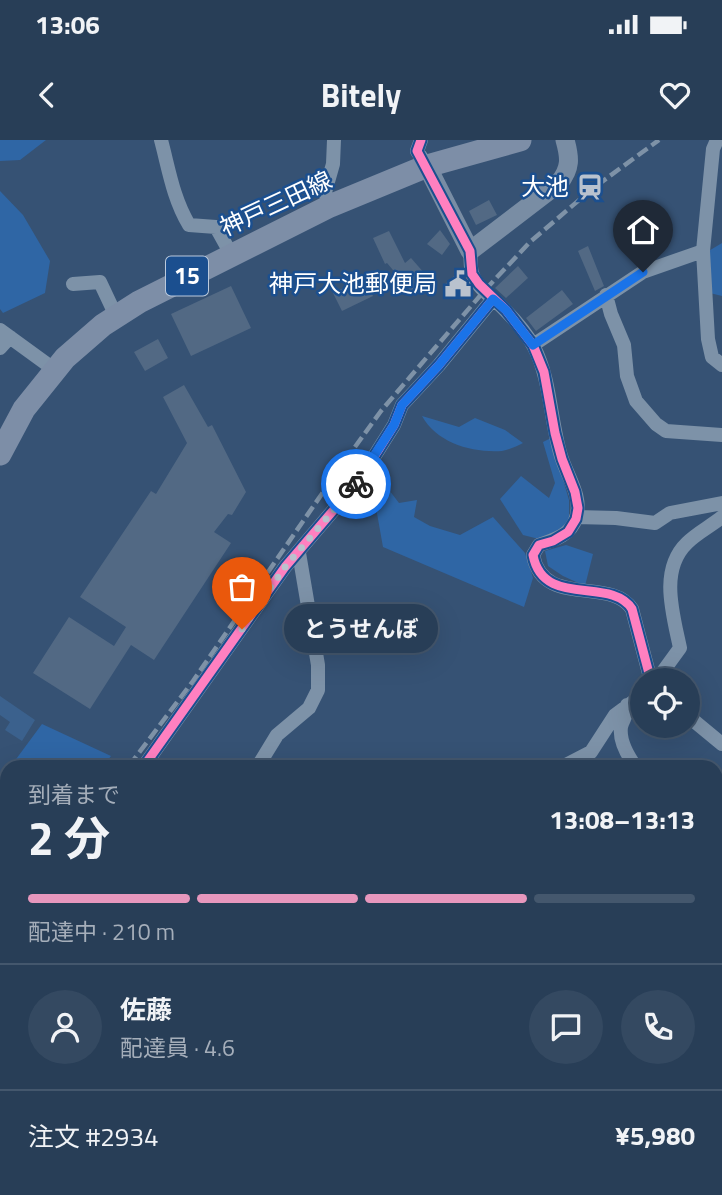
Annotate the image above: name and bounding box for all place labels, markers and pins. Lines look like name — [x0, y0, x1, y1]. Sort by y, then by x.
place label: 大池 — [521, 168, 569, 204]
station icon: 大池 — [575, 172, 605, 202]
pin — [613, 200, 673, 272]
place label: 神戸大池郵便局 — [269, 265, 437, 301]
public building icon: 神戸大池郵便局 — [443, 269, 473, 299]
pin — [212, 557, 272, 629]
callout: とうせんぼ — [284, 604, 438, 654]

